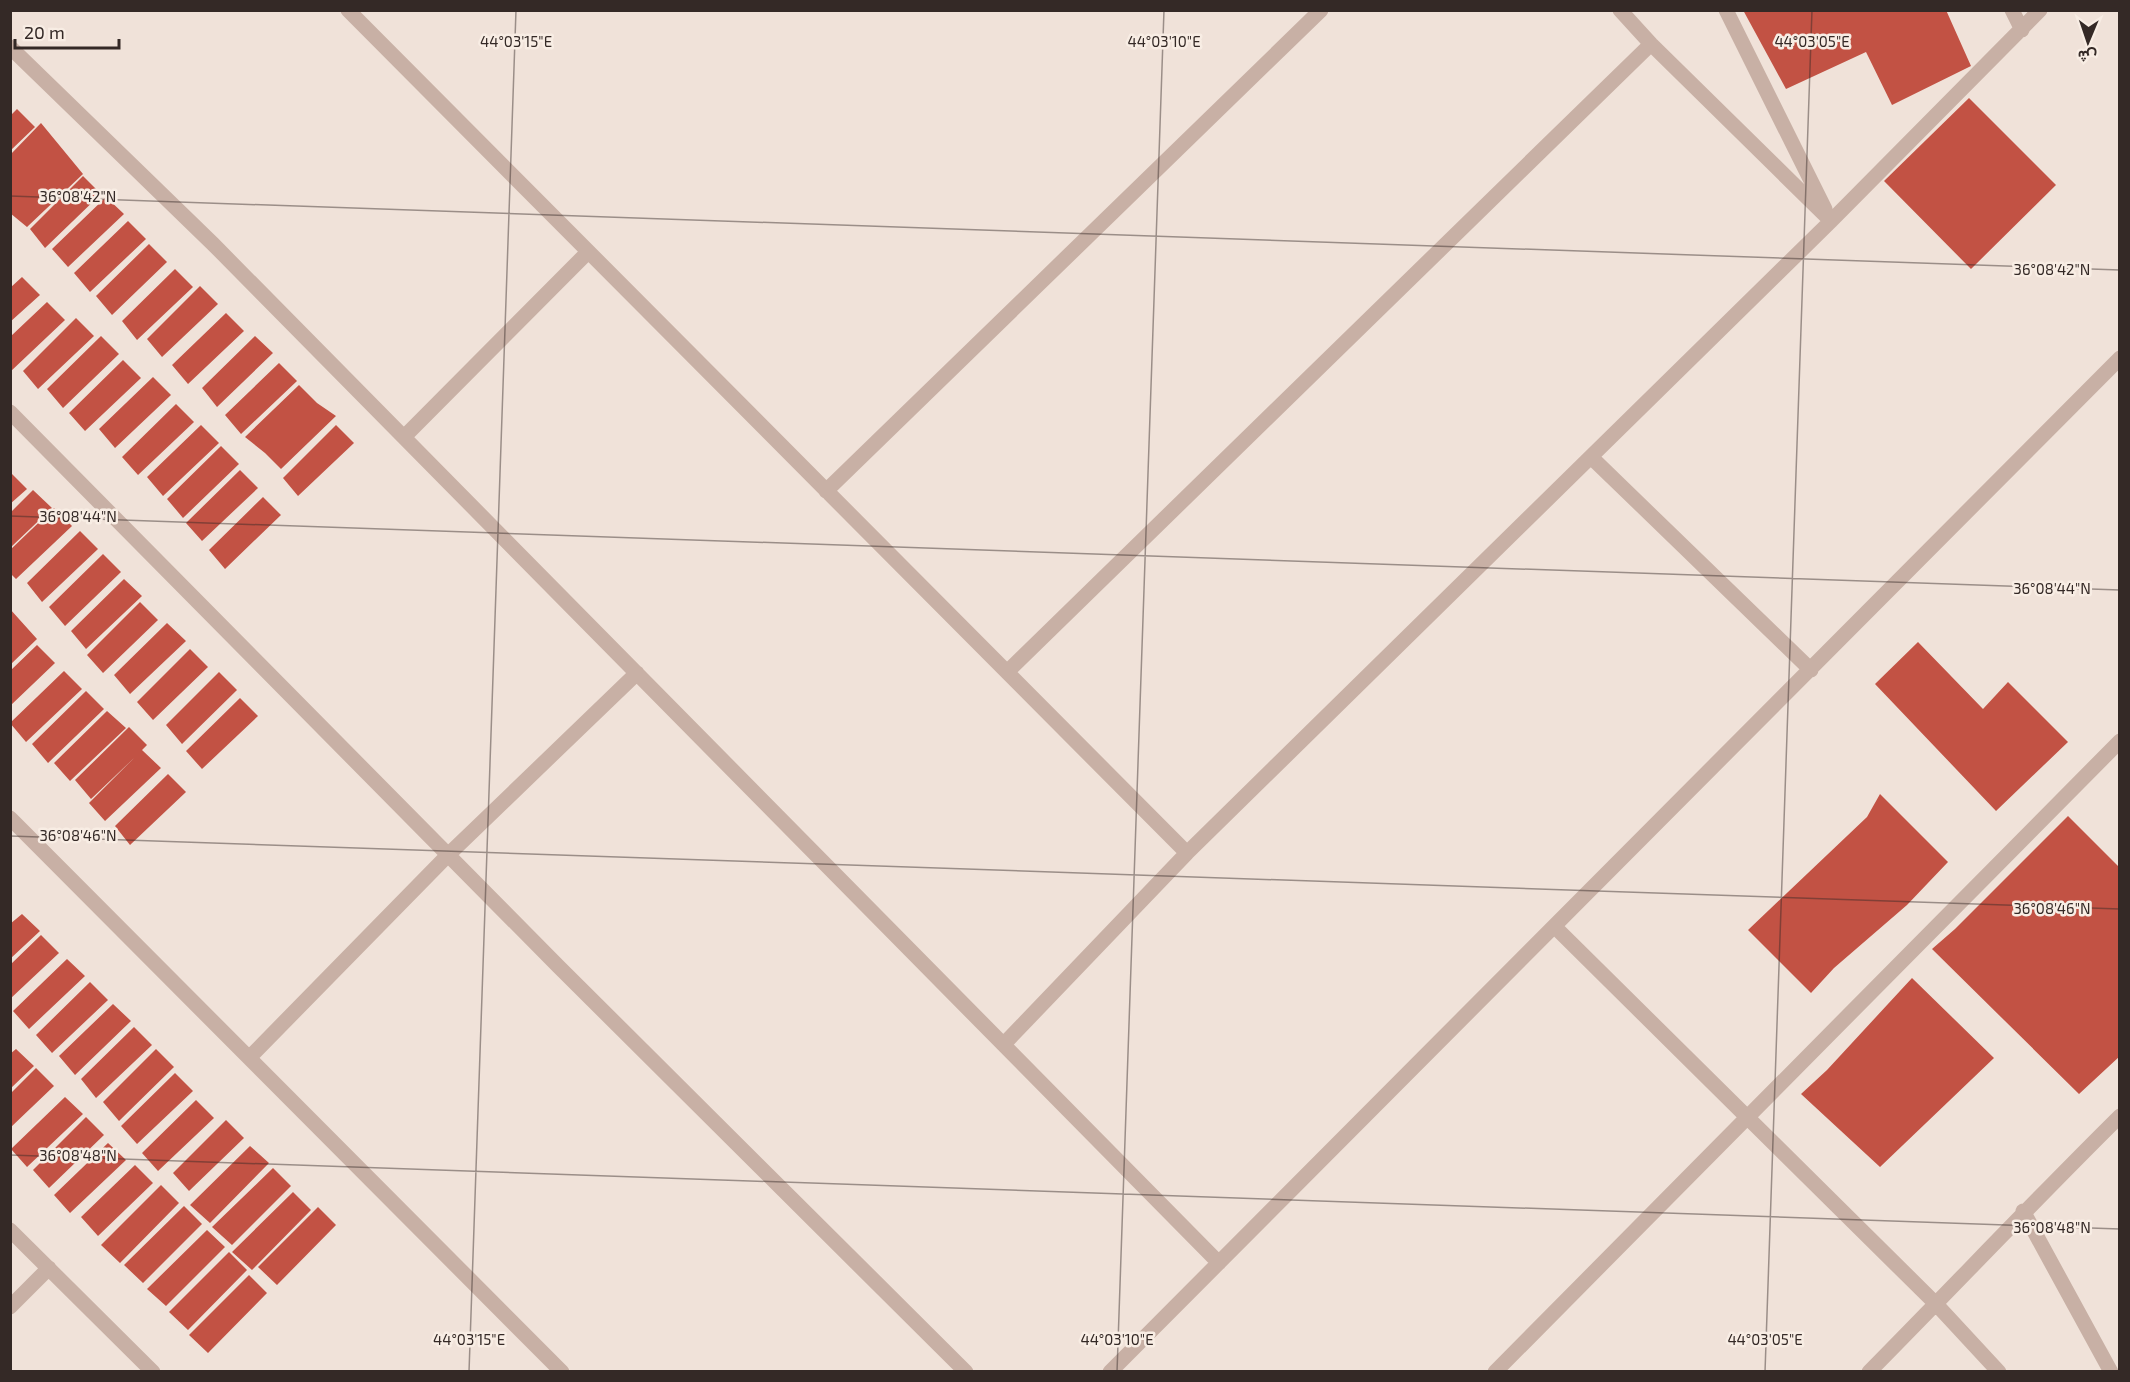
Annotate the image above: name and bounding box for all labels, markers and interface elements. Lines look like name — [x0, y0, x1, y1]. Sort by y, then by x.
scale bar — [15, 12, 118, 50]
north arrow — [2058, 12, 2118, 72]
text: 20 m — [24, 21, 65, 43]
text: 44°03'15"E — [480, 32, 552, 50]
text: 44°03'10"E — [1127, 32, 1201, 50]
text: 44°03'05"E — [1774, 32, 1850, 50]
text: ش — [2078, 47, 2097, 67]
text: 36°08'42"N — [40, 187, 116, 205]
text: 36°08'42"N — [2014, 260, 2090, 278]
text: 36°08'44"N — [39, 507, 117, 525]
text: 36°08'44"N — [2013, 579, 2091, 597]
text: 36°08'46"N — [39, 826, 117, 844]
text: 36°08'46"N — [2013, 899, 2091, 917]
text: 36°08'48"N — [39, 1146, 117, 1164]
text: 36°08'48"N — [2013, 1218, 2091, 1236]
text: 44°03'15"E — [433, 1330, 505, 1348]
text: 44°03'10"E — [1080, 1330, 1154, 1348]
text: 44°03'05"E — [1727, 1330, 1803, 1348]

